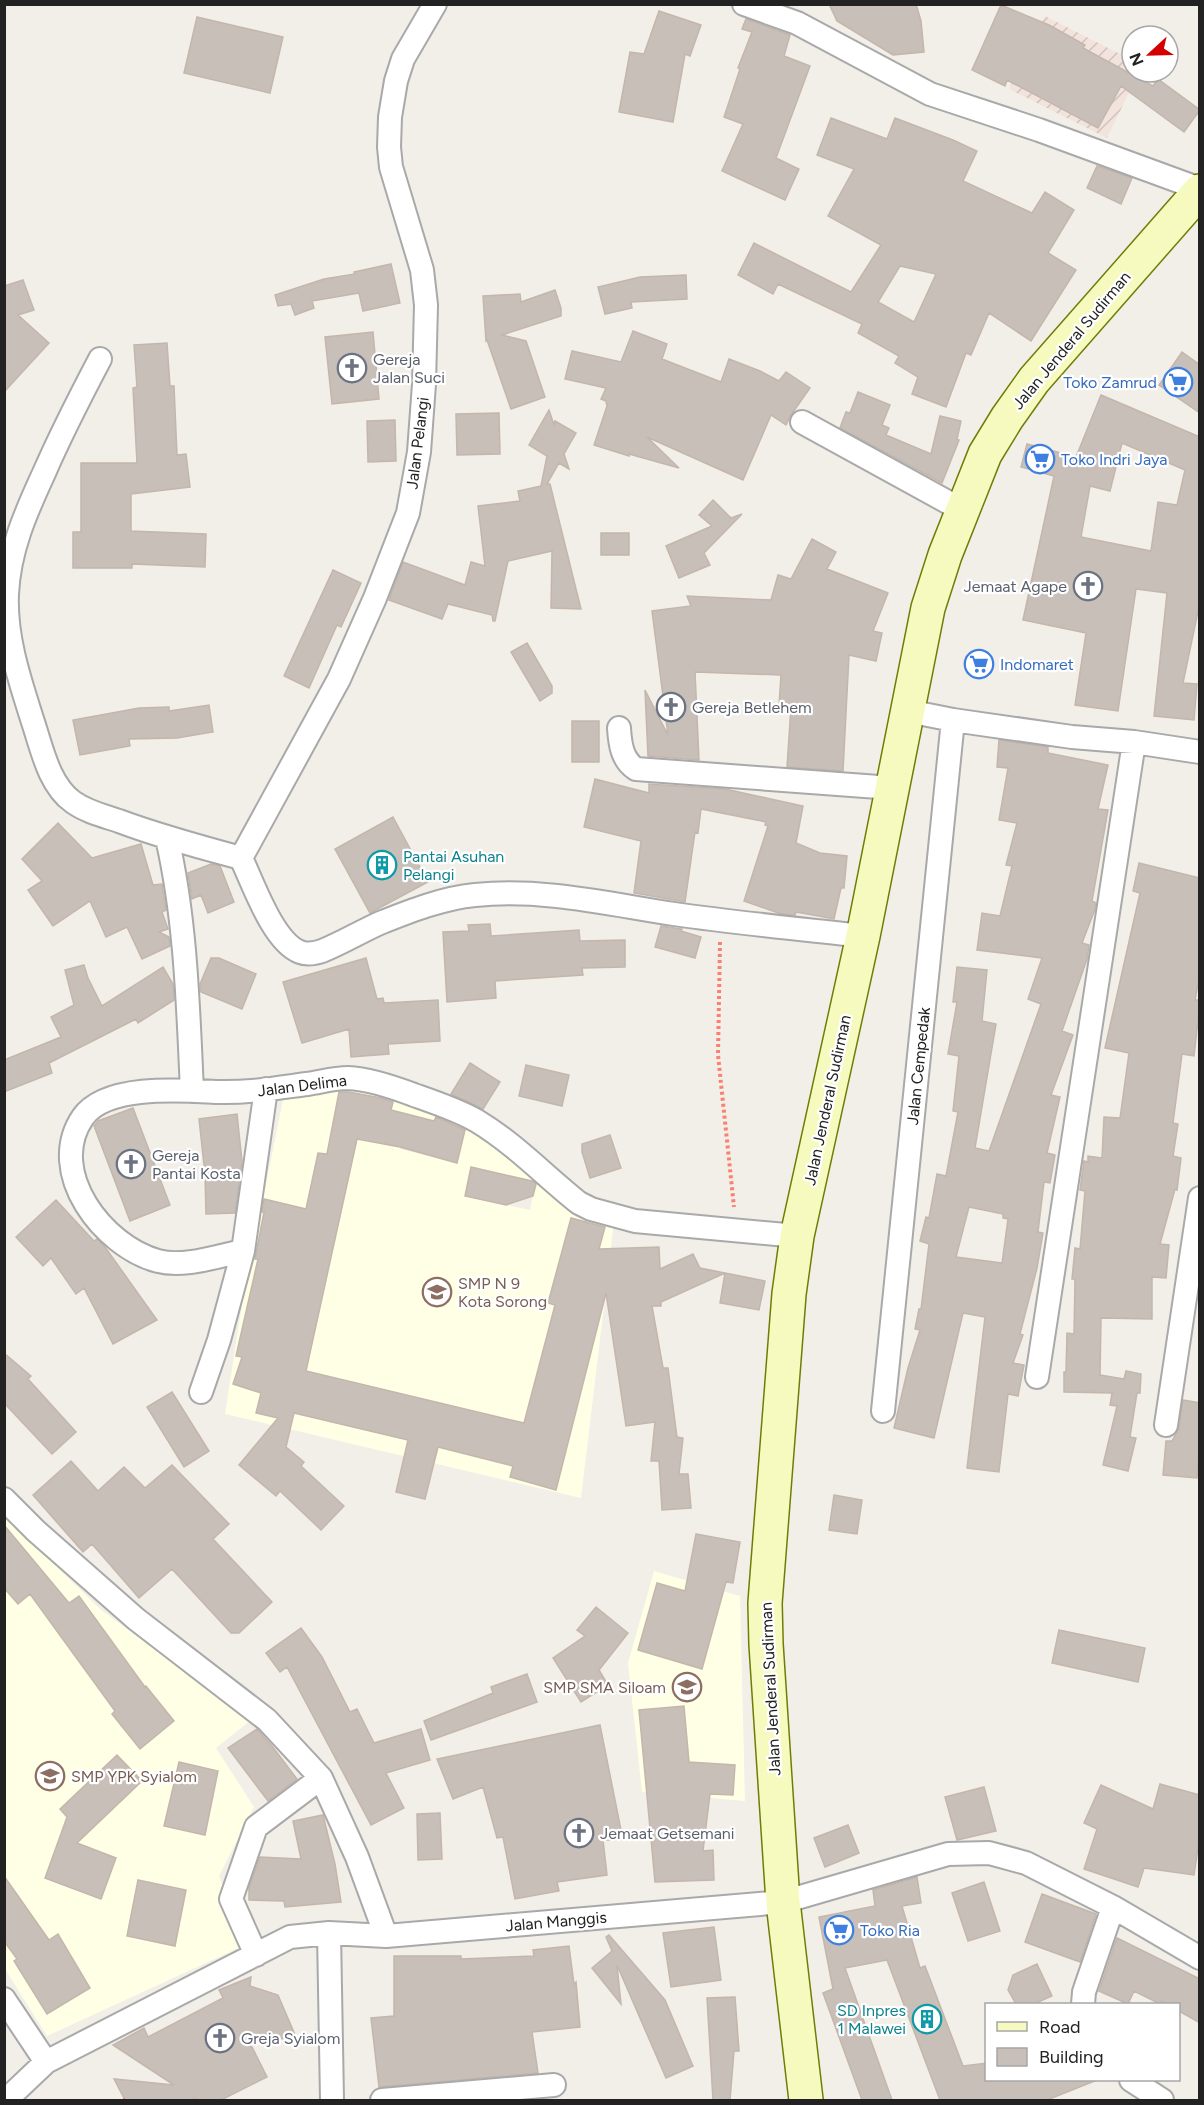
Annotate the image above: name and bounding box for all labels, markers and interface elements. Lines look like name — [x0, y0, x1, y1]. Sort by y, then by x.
north arrow — [1120, 24, 1180, 84]
text: N — [1125, 50, 1148, 69]
street label: Jalan Jenderal Sudirman — [1008, 268, 1135, 413]
place label: Gereja Jalan Suci — [373, 350, 445, 387]
church icon: Gereja Jalan Suci — [336, 352, 368, 384]
supermarket icon: Toko Zamrud — [1162, 366, 1194, 398]
place label: Toko Zamrud — [1063, 373, 1157, 392]
street label: Jalan Pelangi — [402, 396, 433, 490]
supermarket icon: Toko Indri Jaya — [1024, 443, 1056, 475]
place label: Toko Indri Jaya — [1061, 450, 1167, 469]
church icon: Jemaat Agape — [1072, 570, 1104, 602]
place label: Jemaat Agape — [964, 577, 1067, 596]
supermarket icon: Indomaret — [963, 648, 995, 680]
place label: Indomaret — [1000, 655, 1074, 674]
church icon: Gereja Betlehem — [655, 691, 687, 723]
place label: Gereja Betlehem — [692, 698, 812, 717]
place label: Pantai Asuhan Pelangi — [403, 847, 504, 884]
building icon: Pantai Asuhan Pelangi — [366, 849, 398, 881]
street label: Jalan Cempedak — [903, 1006, 934, 1126]
street label: Jalan Jenderal Sudirman — [800, 1013, 855, 1187]
street label: Jalan Delima — [256, 1071, 348, 1100]
place label: Gereja Pantai Kosta — [152, 1146, 241, 1183]
church icon: Gereja Pantai Kosta — [115, 1148, 147, 1180]
place label: SMP N 9 Kota Sorong — [458, 1274, 547, 1311]
school or university icon: SMP N 9 Kota Sorong — [421, 1276, 453, 1308]
street label: Jalan Jenderal Sudirman — [756, 1602, 785, 1776]
school or university icon: SMP SMA Siloam — [671, 1671, 703, 1703]
place label: SMP SMA Siloam — [543, 1678, 666, 1697]
school or university icon: SMP YPK Syialom — [34, 1760, 66, 1792]
place label: SMP YPK Syialom — [71, 1767, 197, 1786]
church icon: Jemaat Getsemani — [563, 1817, 595, 1849]
place label: Jemaat Getsemani — [600, 1824, 734, 1843]
street label: Jalan Manggis — [505, 1908, 607, 1935]
supermarket icon: Toko Ria — [823, 1914, 855, 1946]
place label: Toko Ria — [860, 1921, 920, 1940]
place label: SD Inpres 1 Malawei — [837, 2001, 906, 2038]
building icon: SD Inpres 1 Malawei — [911, 2003, 943, 2035]
legend — [985, 2003, 1180, 2081]
text: Road — [1039, 2016, 1080, 2038]
church icon: Greja Syialom — [204, 2022, 236, 2054]
place label: Greja Syialom — [241, 2029, 340, 2048]
text: Building — [1039, 2046, 1104, 2068]

